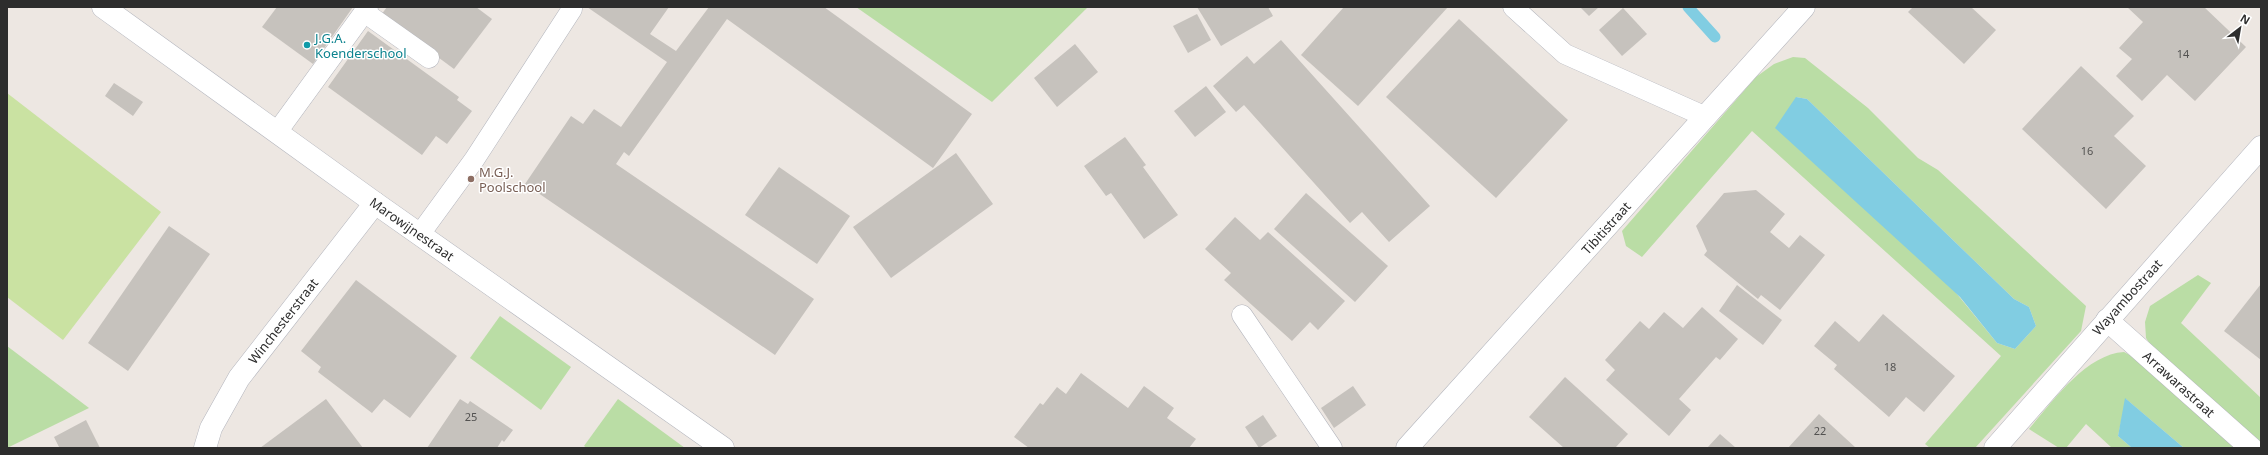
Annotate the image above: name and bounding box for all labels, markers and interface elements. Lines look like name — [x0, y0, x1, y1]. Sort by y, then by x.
north arrow — [2220, 8, 2260, 48]
text: N — [2238, 10, 2253, 28]
place label: J.G.A. Koenderschool — [313, 29, 407, 62]
marker: J.G.A. Koenderschool — [302, 40, 312, 50]
house number: 14 — [2177, 46, 2190, 61]
house number: 16 — [2081, 143, 2093, 158]
place label: M.G.J. Poolschool — [479, 163, 546, 196]
marker: M.G.J. Poolschool — [466, 174, 476, 184]
street label: Marowijnestraat — [366, 193, 458, 265]
street label: Tibitistraat — [1577, 197, 1635, 258]
street label: Wayambostraat — [2088, 255, 2166, 339]
street label: Winchesterstraat — [244, 274, 322, 368]
street label: Arrawarastraat — [2139, 347, 2219, 421]
house number: 18 — [1884, 359, 1896, 374]
house number: 25 — [465, 409, 477, 424]
house number: 22 — [1814, 423, 1826, 438]

